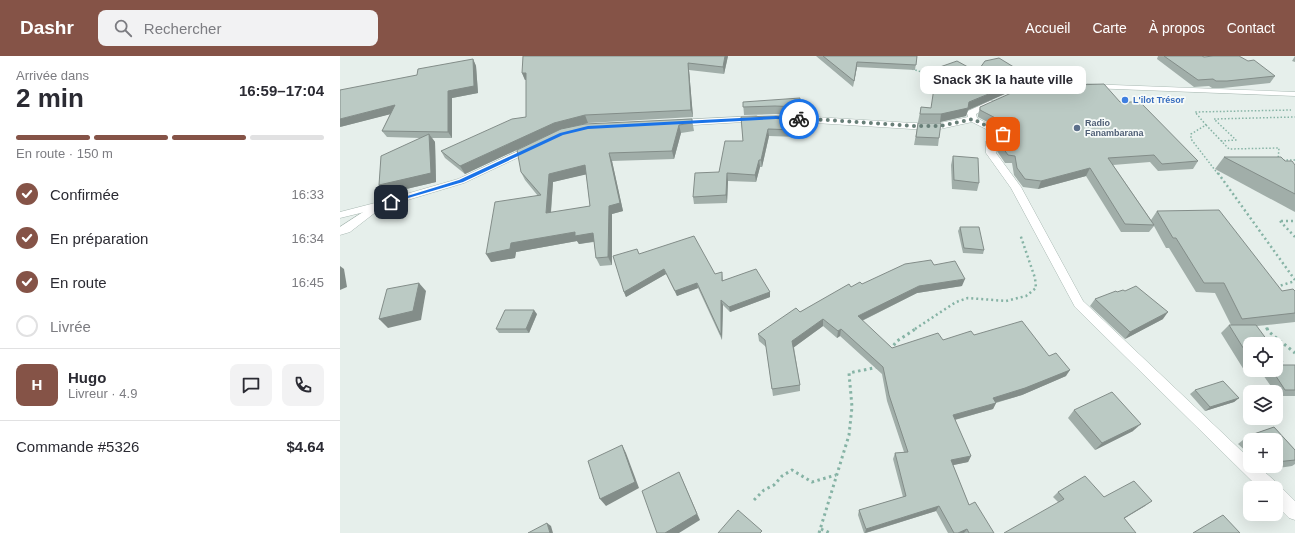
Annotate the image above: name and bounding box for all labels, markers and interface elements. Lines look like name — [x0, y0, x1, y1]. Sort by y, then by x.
search box — [98, 10, 378, 46]
text: Dashr — [20, 17, 74, 38]
icon: search — [112, 17, 134, 39]
text: Rechercher — [144, 20, 221, 37]
text: Accueil — [1025, 20, 1070, 36]
text: Carte — [1092, 20, 1127, 36]
text: À propos — [1149, 20, 1205, 36]
text: Contact — [1227, 20, 1275, 36]
callout: Snack 3K la haute ville — [920, 66, 1086, 94]
text: Arrivée dans — [16, 68, 89, 83]
text: Snack 3K la haute ville — [933, 72, 1073, 87]
text: 16:59–17:04 — [239, 82, 324, 99]
text: 2 min — [16, 83, 84, 113]
marker: L'ilot Trésor — [1120, 95, 1130, 105]
place label: L'ilot Trésor — [1133, 95, 1185, 105]
courier — [779, 99, 819, 139]
icon: bike — [788, 108, 810, 130]
pin — [986, 117, 1020, 151]
place label: Radio Fanambarana — [1085, 118, 1145, 138]
icon: bag — [992, 123, 1014, 145]
marker: Radio Fanambarana — [1072, 123, 1082, 133]
text: En route · 150 m — [16, 146, 113, 161]
icon: check — [16, 183, 38, 205]
pin — [374, 185, 408, 219]
text: Confirmée — [50, 186, 119, 203]
text: 16:33 — [291, 187, 324, 202]
icon: home — [380, 191, 402, 213]
icon: check — [16, 227, 38, 249]
text: En préparation — [50, 230, 148, 247]
text: 16:34 — [291, 231, 324, 246]
icon: check — [16, 271, 38, 293]
text: En route — [50, 274, 107, 291]
text: 16:45 — [291, 275, 324, 290]
text: Livrée — [50, 318, 91, 335]
map controls — [1243, 337, 1283, 521]
button: locate — [1243, 337, 1283, 377]
button: chat — [230, 364, 272, 406]
button: phone — [282, 364, 324, 406]
text: Hugo — [68, 369, 106, 386]
text: H — [32, 376, 42, 393]
button: layers — [1243, 385, 1283, 425]
text: Livreur · 4.9 — [68, 386, 137, 401]
button: + — [1243, 433, 1283, 473]
text: Commande #5326 — [16, 438, 139, 455]
text: $4.64 — [286, 438, 324, 455]
button: − — [1243, 481, 1283, 521]

